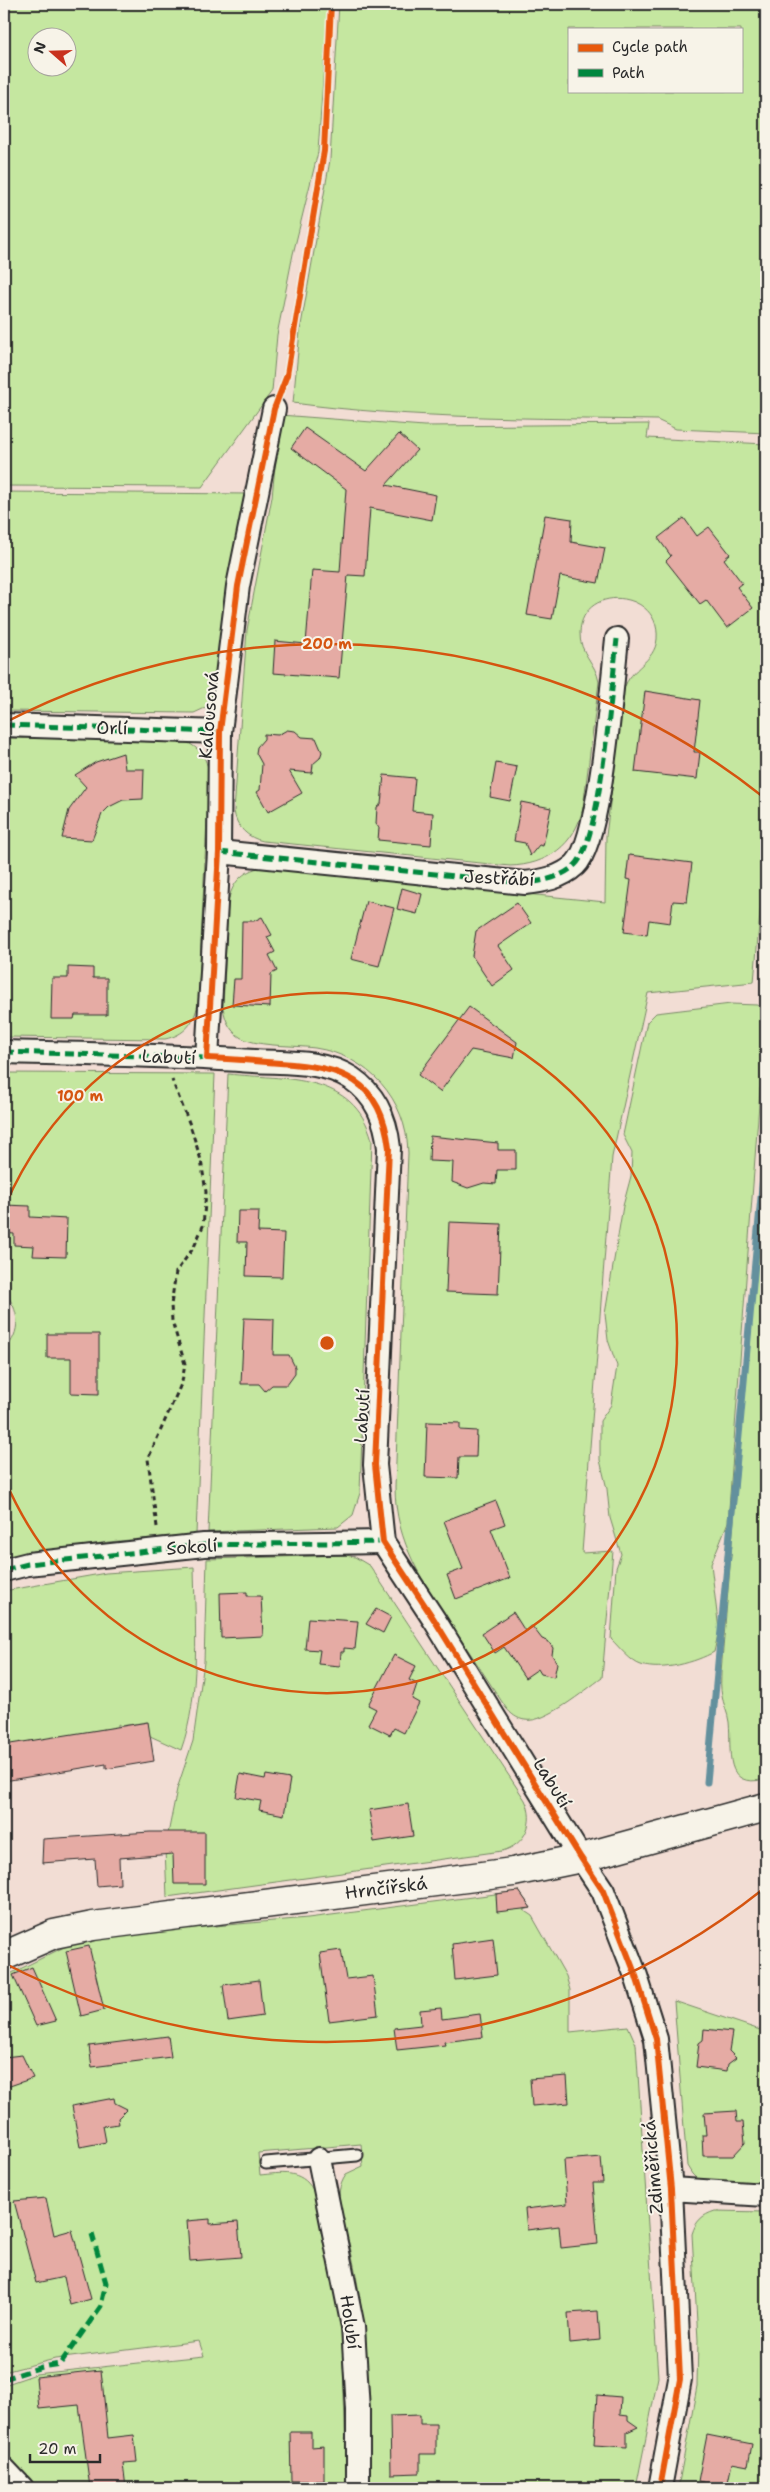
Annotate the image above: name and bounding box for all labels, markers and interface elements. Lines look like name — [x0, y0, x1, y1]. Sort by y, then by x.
north arrow — [28, 28, 78, 78]
legend — [568, 28, 742, 92]
text: Cycle path — [612, 37, 688, 57]
text: N — [29, 39, 50, 56]
text: Path — [612, 63, 645, 83]
text: 200 m — [302, 634, 352, 654]
street label: Kalousová — [193, 670, 225, 760]
street label: Orlí — [96, 716, 128, 740]
street label: Jestřábí — [463, 864, 535, 892]
street label: Labutí — [141, 1044, 197, 1070]
text: 100 m — [57, 1086, 103, 1106]
centre of rings — [318, 1334, 336, 1352]
street label: Labutí — [349, 1388, 375, 1444]
street label: Sokolí — [166, 1533, 218, 1561]
street label: Labutí — [527, 1754, 577, 1812]
street label: Hrnčířská — [343, 1871, 429, 1905]
street label: Zdiměřická — [637, 2119, 669, 2215]
street label: Holubí — [334, 2293, 366, 2351]
scale bar — [30, 2432, 100, 2464]
text: 20 m — [38, 2439, 77, 2459]

